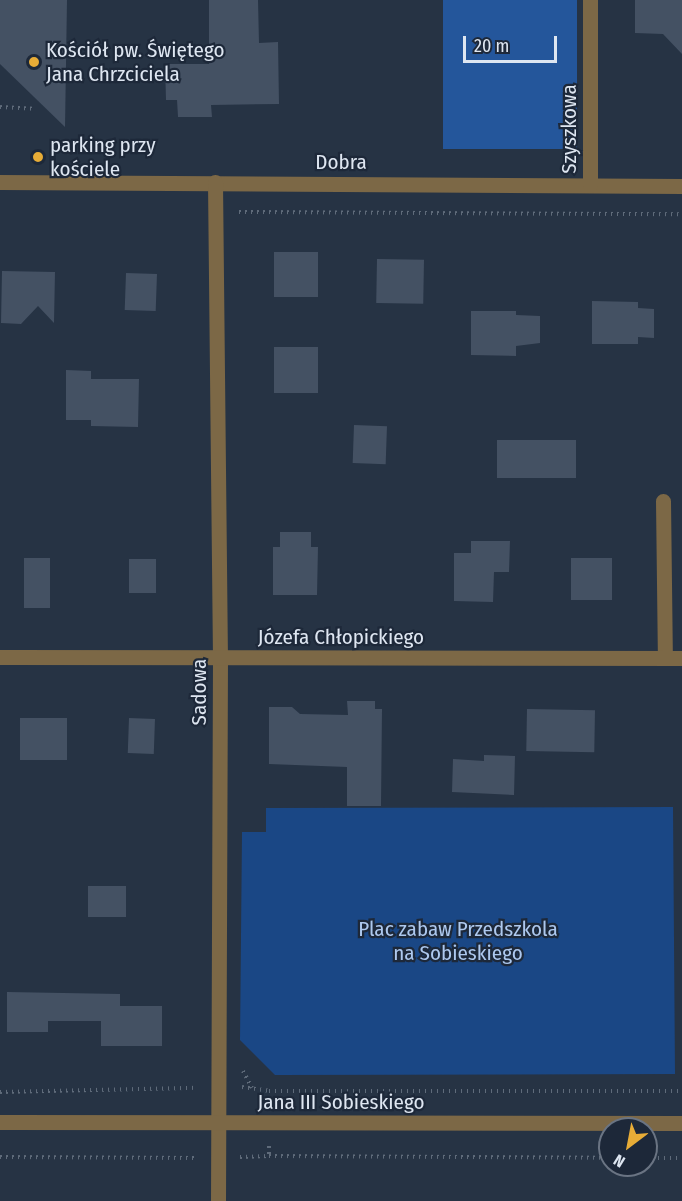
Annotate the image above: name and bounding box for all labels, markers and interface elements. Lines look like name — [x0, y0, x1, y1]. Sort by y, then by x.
scale bar — [466, 24, 560, 62]
text: 20 m — [474, 35, 509, 57]
place label: Kościół pw. Świętego Jana Chrzciciela — [46, 37, 224, 87]
marker: Kościół pw. Świętego Jana Chrzciciela — [27, 55, 41, 69]
street label: Szyszkowa — [556, 84, 582, 174]
place label: parking przy kościele — [50, 132, 156, 182]
street label: Dobra — [315, 149, 367, 175]
marker: parking przy kościele — [31, 150, 45, 164]
street label: Józefa Chłopickiego — [258, 624, 424, 650]
street label: Sadowa — [186, 659, 212, 725]
park label: Plac zabaw Przedszkola na Sobieskiego — [358, 916, 558, 966]
street label: Jana III Sobieskiego — [257, 1089, 425, 1115]
north arrow — [598, 1117, 658, 1177]
text: N — [610, 1150, 628, 1172]

